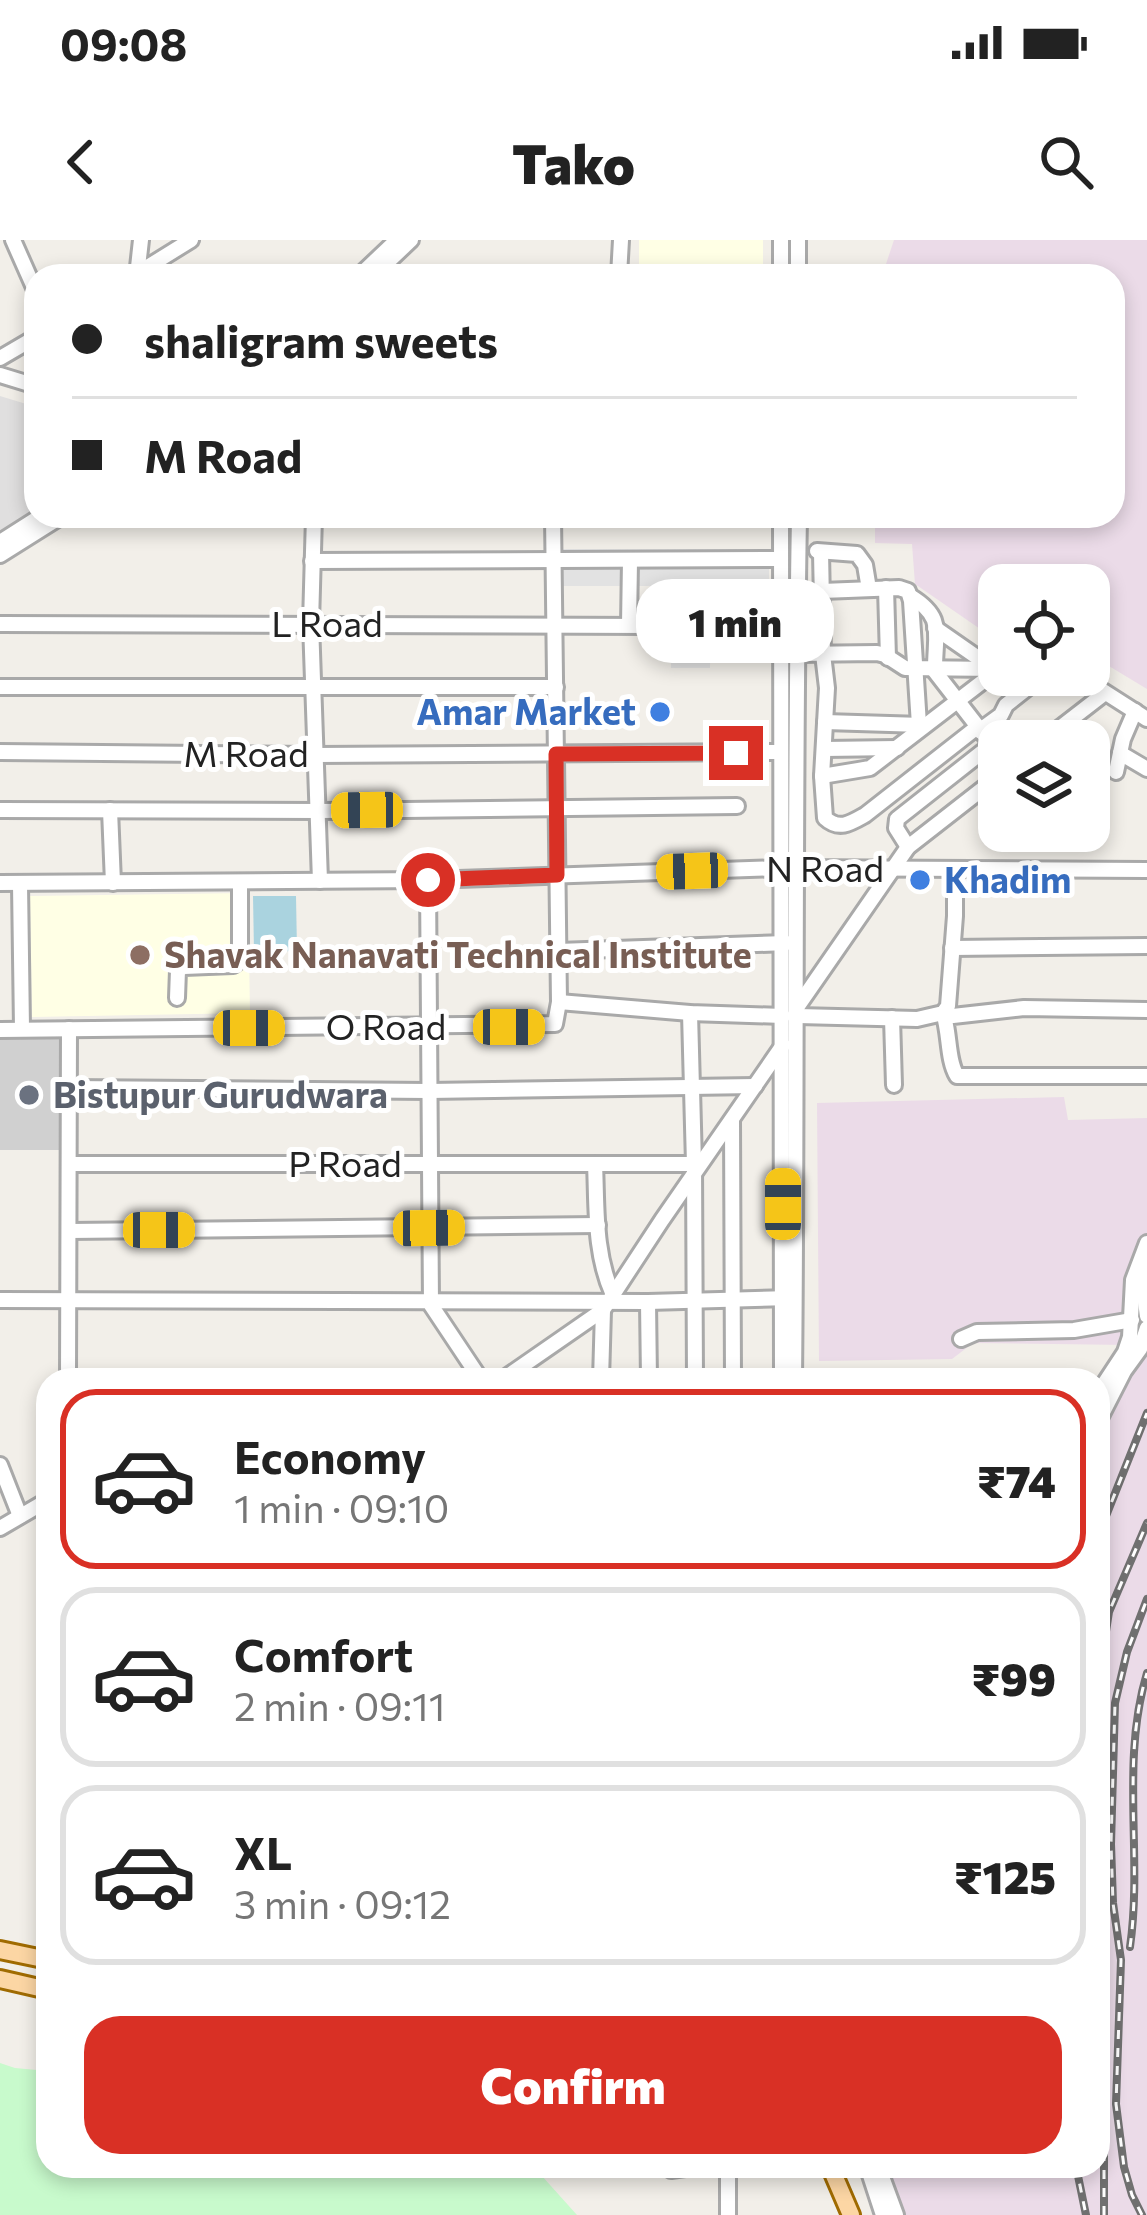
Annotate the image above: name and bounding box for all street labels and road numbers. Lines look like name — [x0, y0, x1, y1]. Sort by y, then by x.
street label: L Road — [271, 600, 383, 644]
street label: M Road — [183, 730, 309, 774]
street label: N Road — [766, 845, 884, 889]
street label: O Road — [326, 1003, 446, 1047]
street label: P Road — [288, 1140, 402, 1184]

